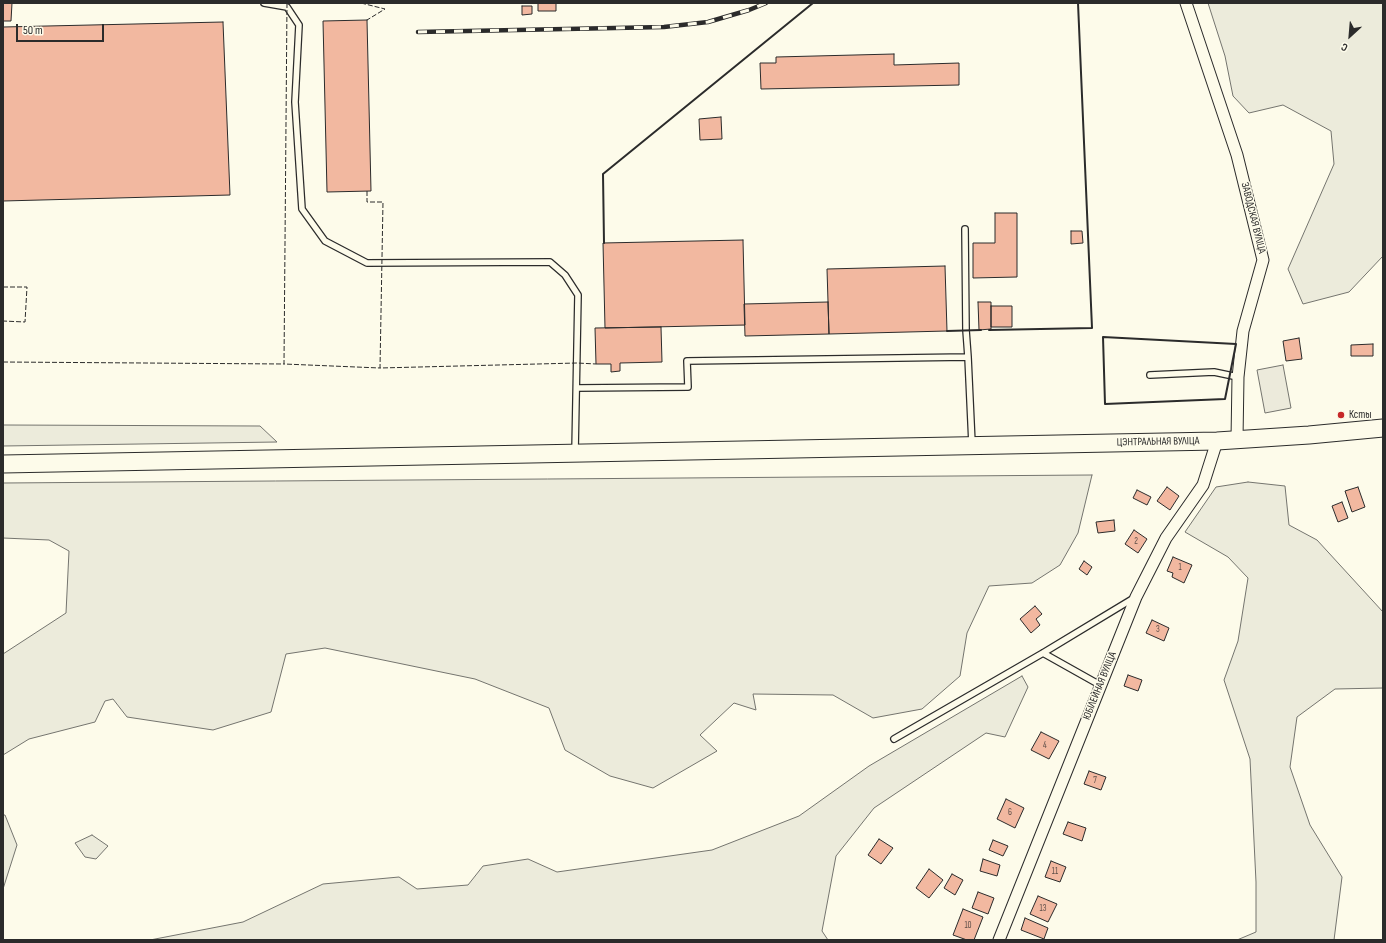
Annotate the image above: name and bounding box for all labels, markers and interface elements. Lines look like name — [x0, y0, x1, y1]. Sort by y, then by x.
scale bar — [18, 16, 106, 42]
north arrow — [1330, 16, 1370, 56]
text: 50 m — [23, 23, 43, 38]
text: С — [1339, 40, 1350, 54]
street label: ЗАВОДСКАЯ ВУЛІЦА — [1238, 181, 1268, 255]
place label: Ксты — [1349, 408, 1372, 422]
marker: Ксты — [1336, 410, 1346, 420]
street label: ЦЭНТРАЛЬНАЯ ВУЛІЦА — [1117, 435, 1199, 449]
house number: 2 — [1134, 537, 1138, 547]
house number: 1 — [1178, 563, 1182, 573]
house number: 3 — [1156, 625, 1160, 635]
street label: ЮБІЛЕЙНАЯ ВУЛІЦА — [1080, 650, 1120, 722]
house number: 4 — [1043, 741, 1047, 751]
house number: 7 — [1093, 776, 1097, 786]
house number: 6 — [1008, 808, 1012, 818]
house number: 11 — [1052, 867, 1058, 877]
house number: 13 — [1040, 904, 1046, 914]
house number: 10 — [964, 921, 972, 931]

